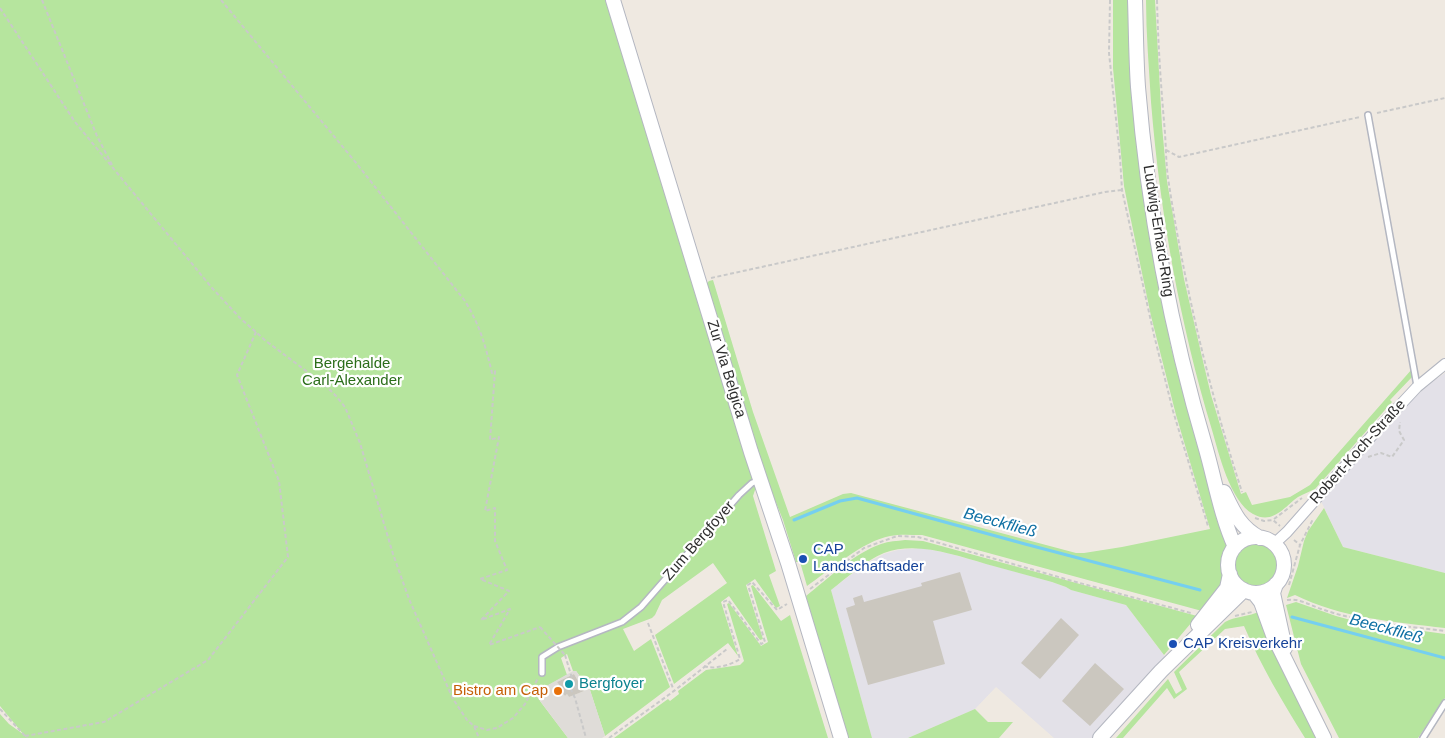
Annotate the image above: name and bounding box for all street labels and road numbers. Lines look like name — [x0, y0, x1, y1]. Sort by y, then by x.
street label: Ludwig-Erhard-Ring — [1139, 164, 1177, 298]
street label: Zur Via Belgica — [703, 318, 749, 420]
street label: Robert-Koch-Straße — [1306, 396, 1410, 508]
street label: Zum Bergfoyer — [660, 498, 738, 584]

